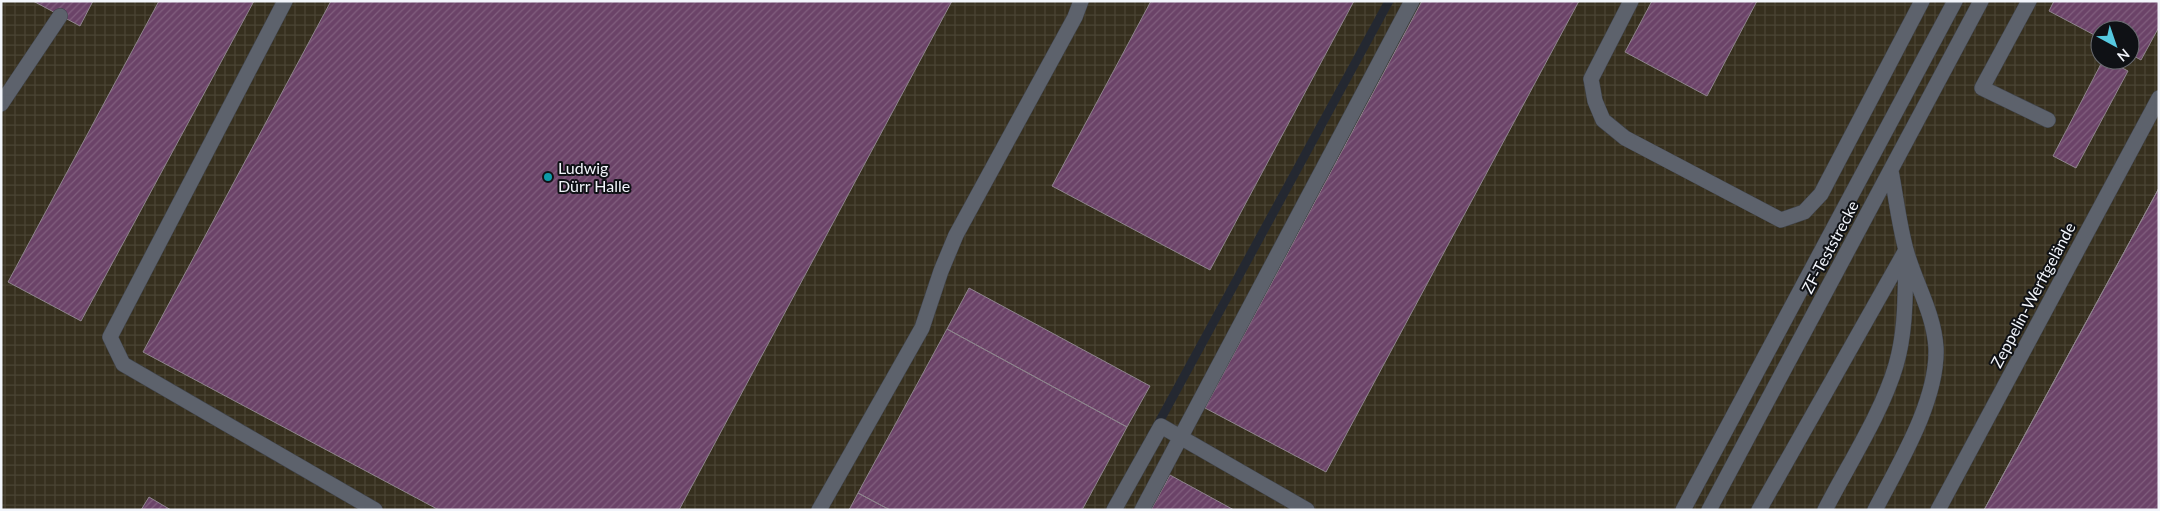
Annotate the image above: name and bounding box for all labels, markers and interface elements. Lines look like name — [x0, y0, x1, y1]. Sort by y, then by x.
north arrow — [2090, 20, 2140, 70]
text: N — [2114, 45, 2133, 65]
place label: Ludwig Dürr Halle — [558, 158, 630, 195]
marker: Ludwig Dürr Halle — [542, 171, 554, 183]
street label: ZF-Teststrecke — [1797, 197, 1862, 296]
street label: Zeppelin-Werftgelände — [1986, 219, 2079, 371]

